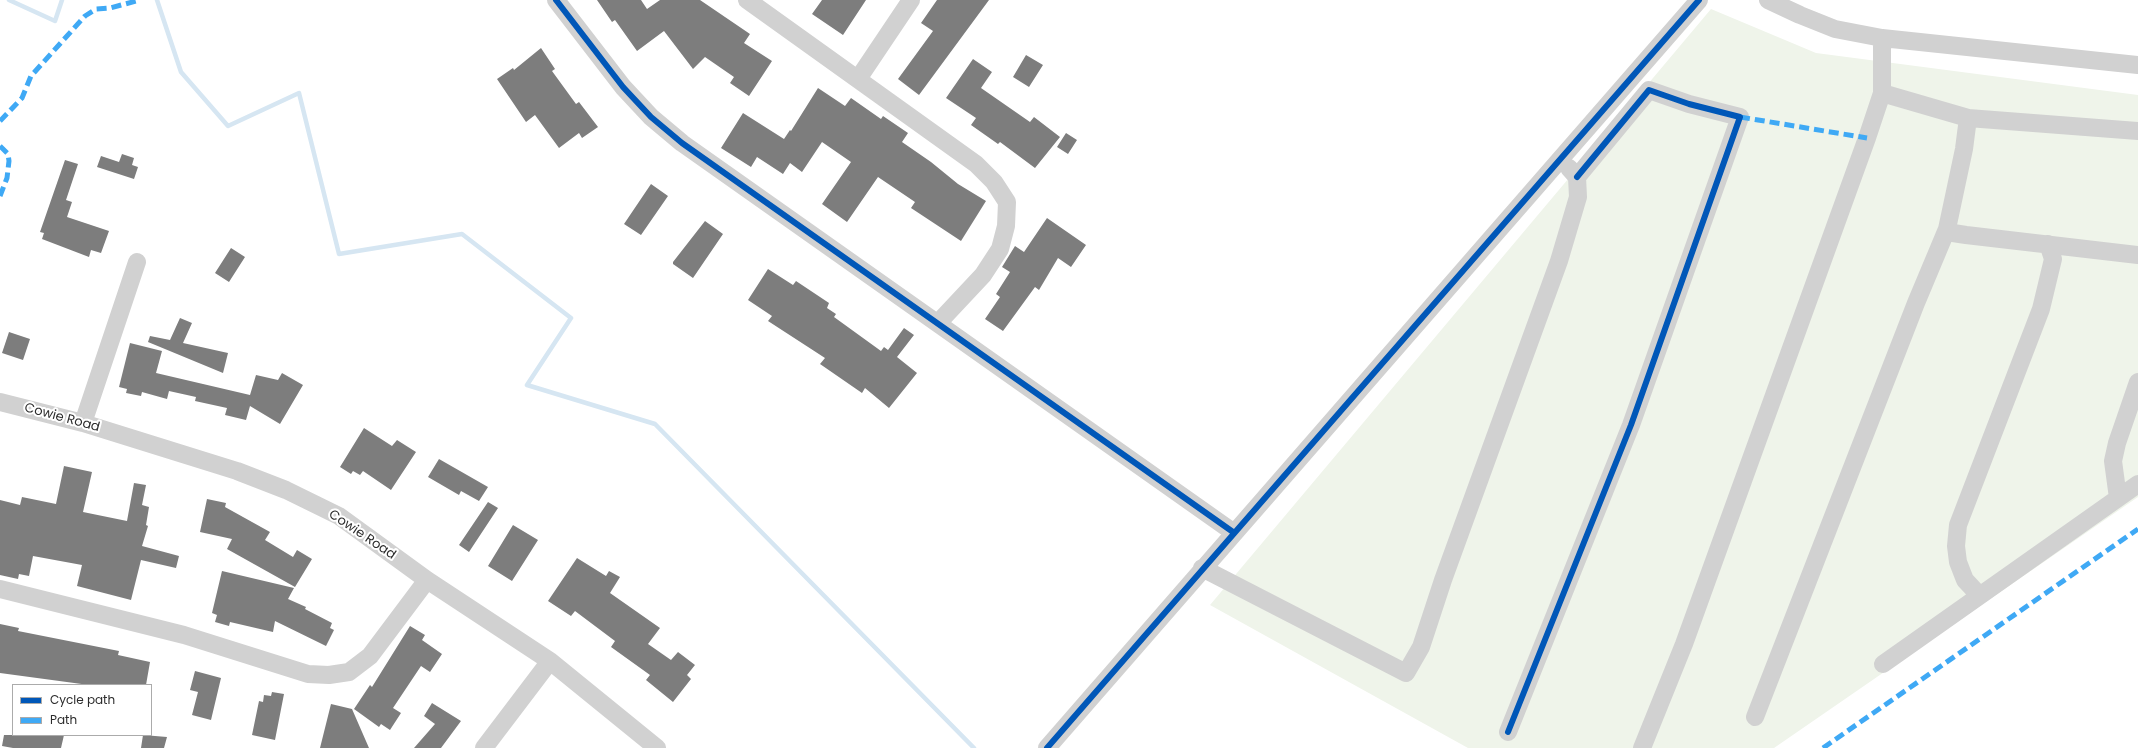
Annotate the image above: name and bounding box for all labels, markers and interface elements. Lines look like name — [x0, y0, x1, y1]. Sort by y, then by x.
street label: Cowie Road — [23, 400, 101, 436]
street label: Cowie Road — [325, 507, 399, 563]
legend — [12, 684, 152, 736]
text: Cycle path — [50, 691, 115, 708]
text: Path — [50, 711, 77, 728]

